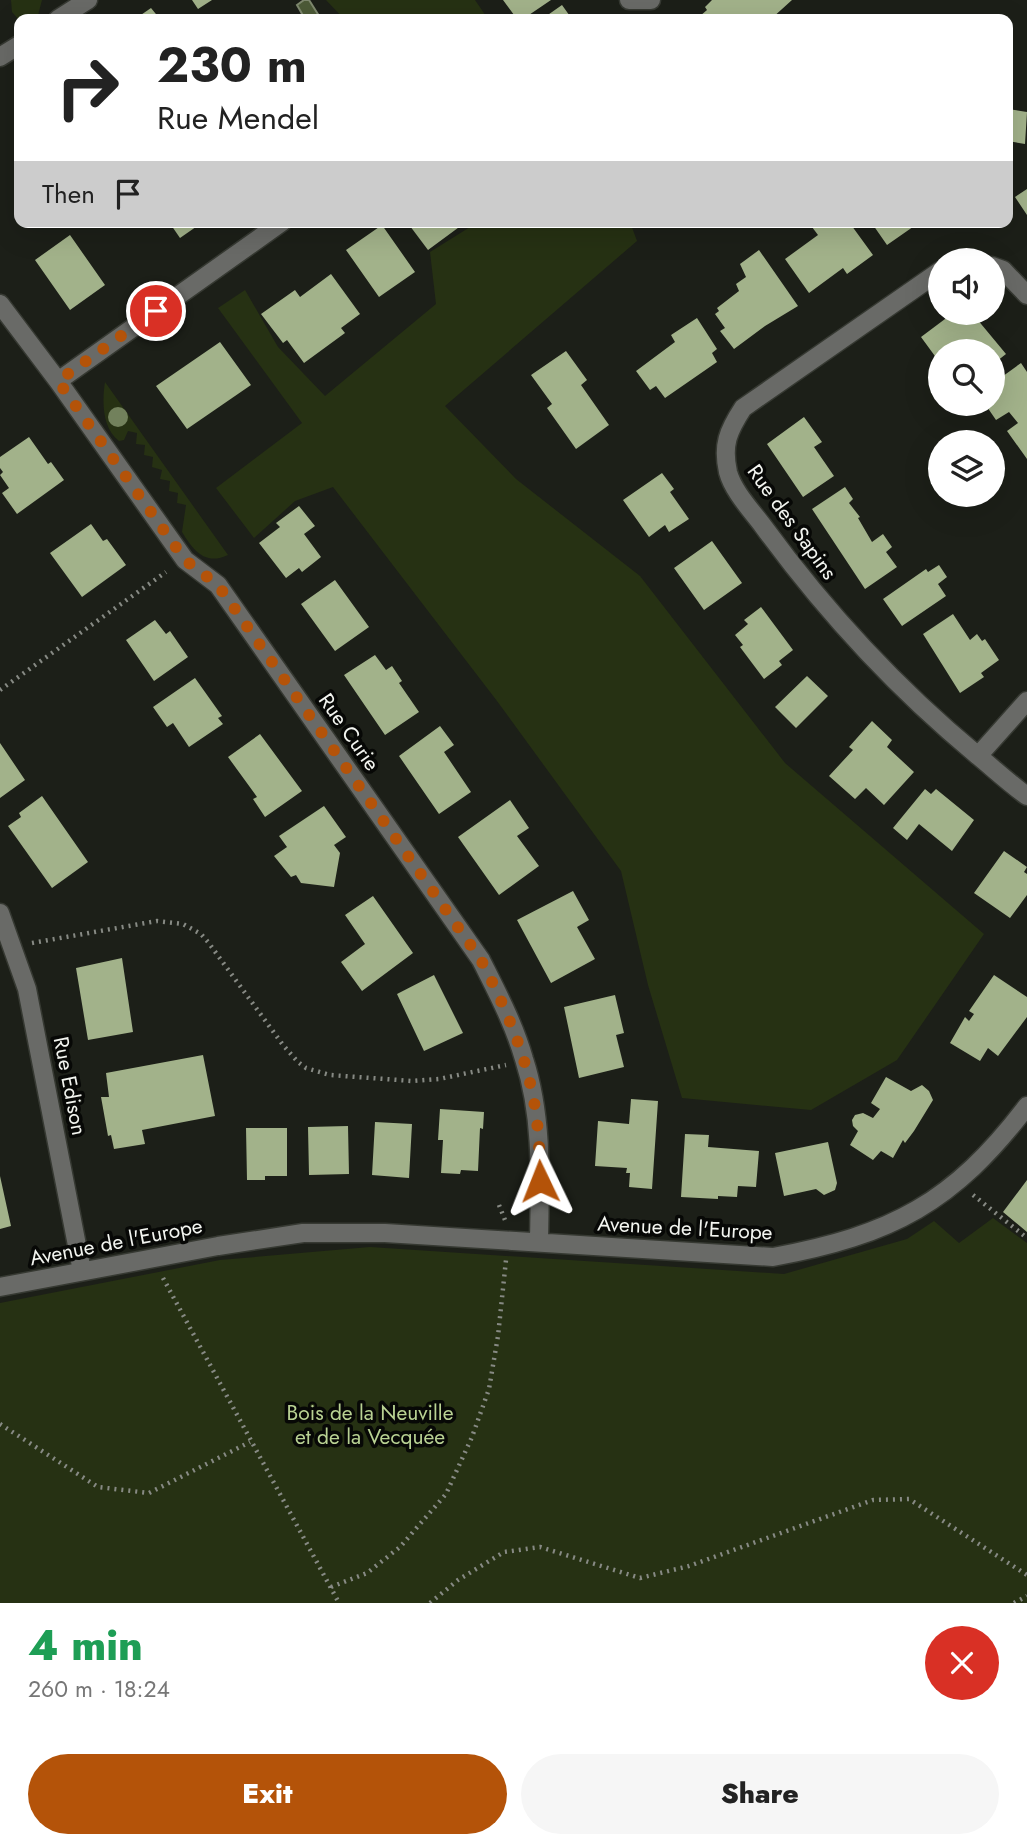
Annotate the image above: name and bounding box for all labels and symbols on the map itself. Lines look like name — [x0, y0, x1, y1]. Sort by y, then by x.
pin — [126, 281, 186, 341]
street label: Rue des Sapins — [740, 458, 844, 586]
street label: Rue Curie — [311, 687, 387, 777]
street label: Rue Edison — [46, 1034, 94, 1138]
position arrow — [503, 1144, 577, 1218]
street label: Avenue de l'Europe — [597, 1208, 774, 1248]
street label: Avenue de l'Europe — [27, 1211, 205, 1273]
park label: Bois de la Neuville et de la Vecquée — [286, 1398, 454, 1452]

